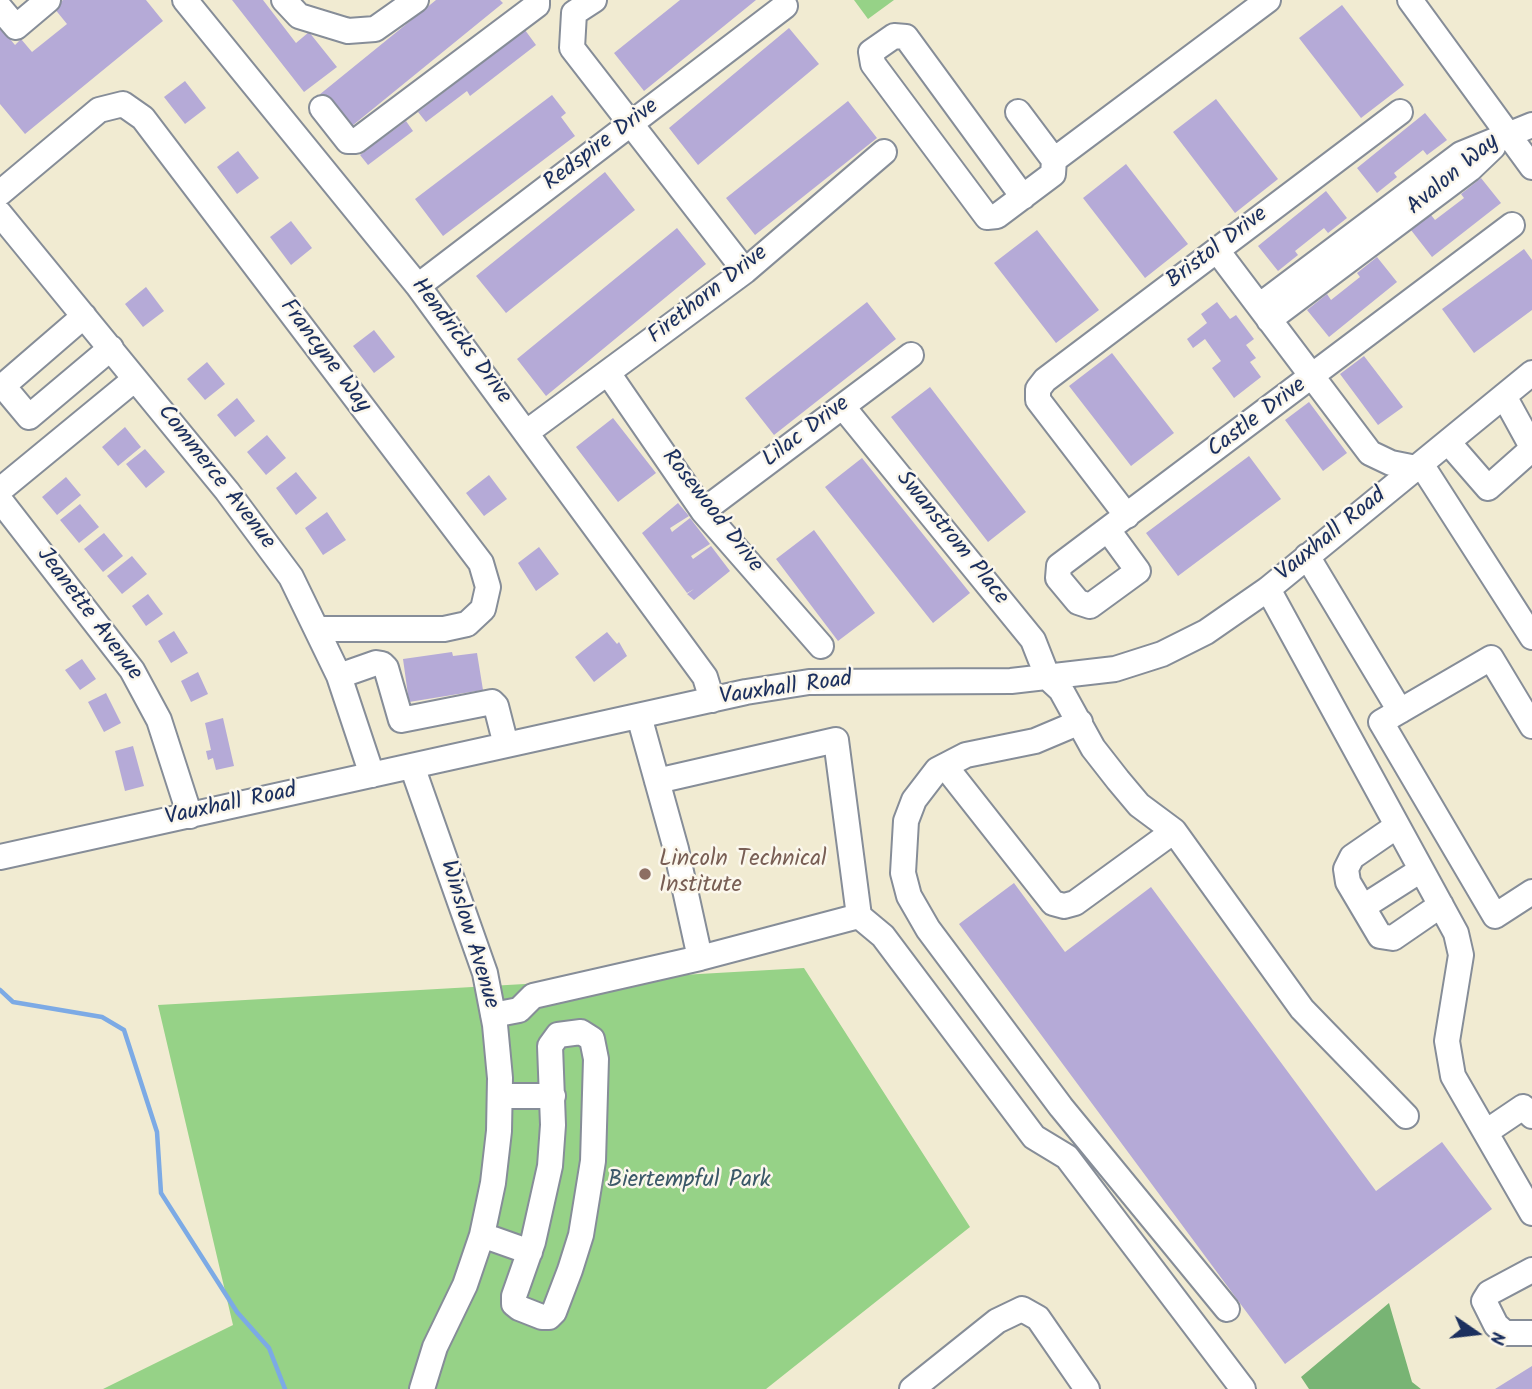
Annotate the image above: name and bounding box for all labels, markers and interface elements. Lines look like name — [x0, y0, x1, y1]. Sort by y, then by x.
street label: Redspire Drive — [539, 94, 665, 198]
street label: Avalon Way — [1402, 130, 1506, 222]
street label: Bristol Drive — [1162, 202, 1274, 296]
street label: Firethorn Drive — [644, 241, 774, 351]
street label: Hendricks Drive — [404, 274, 516, 410]
street label: Francyne Way — [272, 295, 376, 419]
street label: Castle Drive — [1203, 373, 1313, 465]
street label: Lilac Drive — [758, 391, 856, 475]
street label: Commerce Avenue — [150, 400, 280, 556]
street label: Rosewood Drive — [654, 445, 768, 579]
street label: Swanstrom Place — [889, 466, 1013, 612]
street label: Vauxhall Road — [1271, 483, 1393, 589]
street label: Jeanette Avenue — [29, 543, 147, 687]
street label: Vauxhall Road — [718, 667, 854, 713]
street label: Vauxhall Road — [163, 779, 299, 833]
place label: Lincoln Technical Institute — [659, 847, 827, 901]
street label: Winslow Avenue — [432, 857, 504, 1013]
marker: Lincoln Technical Institute — [637, 866, 653, 882]
park label: Biertempful Park — [608, 1168, 770, 1196]
north arrow — [1441, 1298, 1511, 1368]
text: N — [1480, 1329, 1512, 1348]

